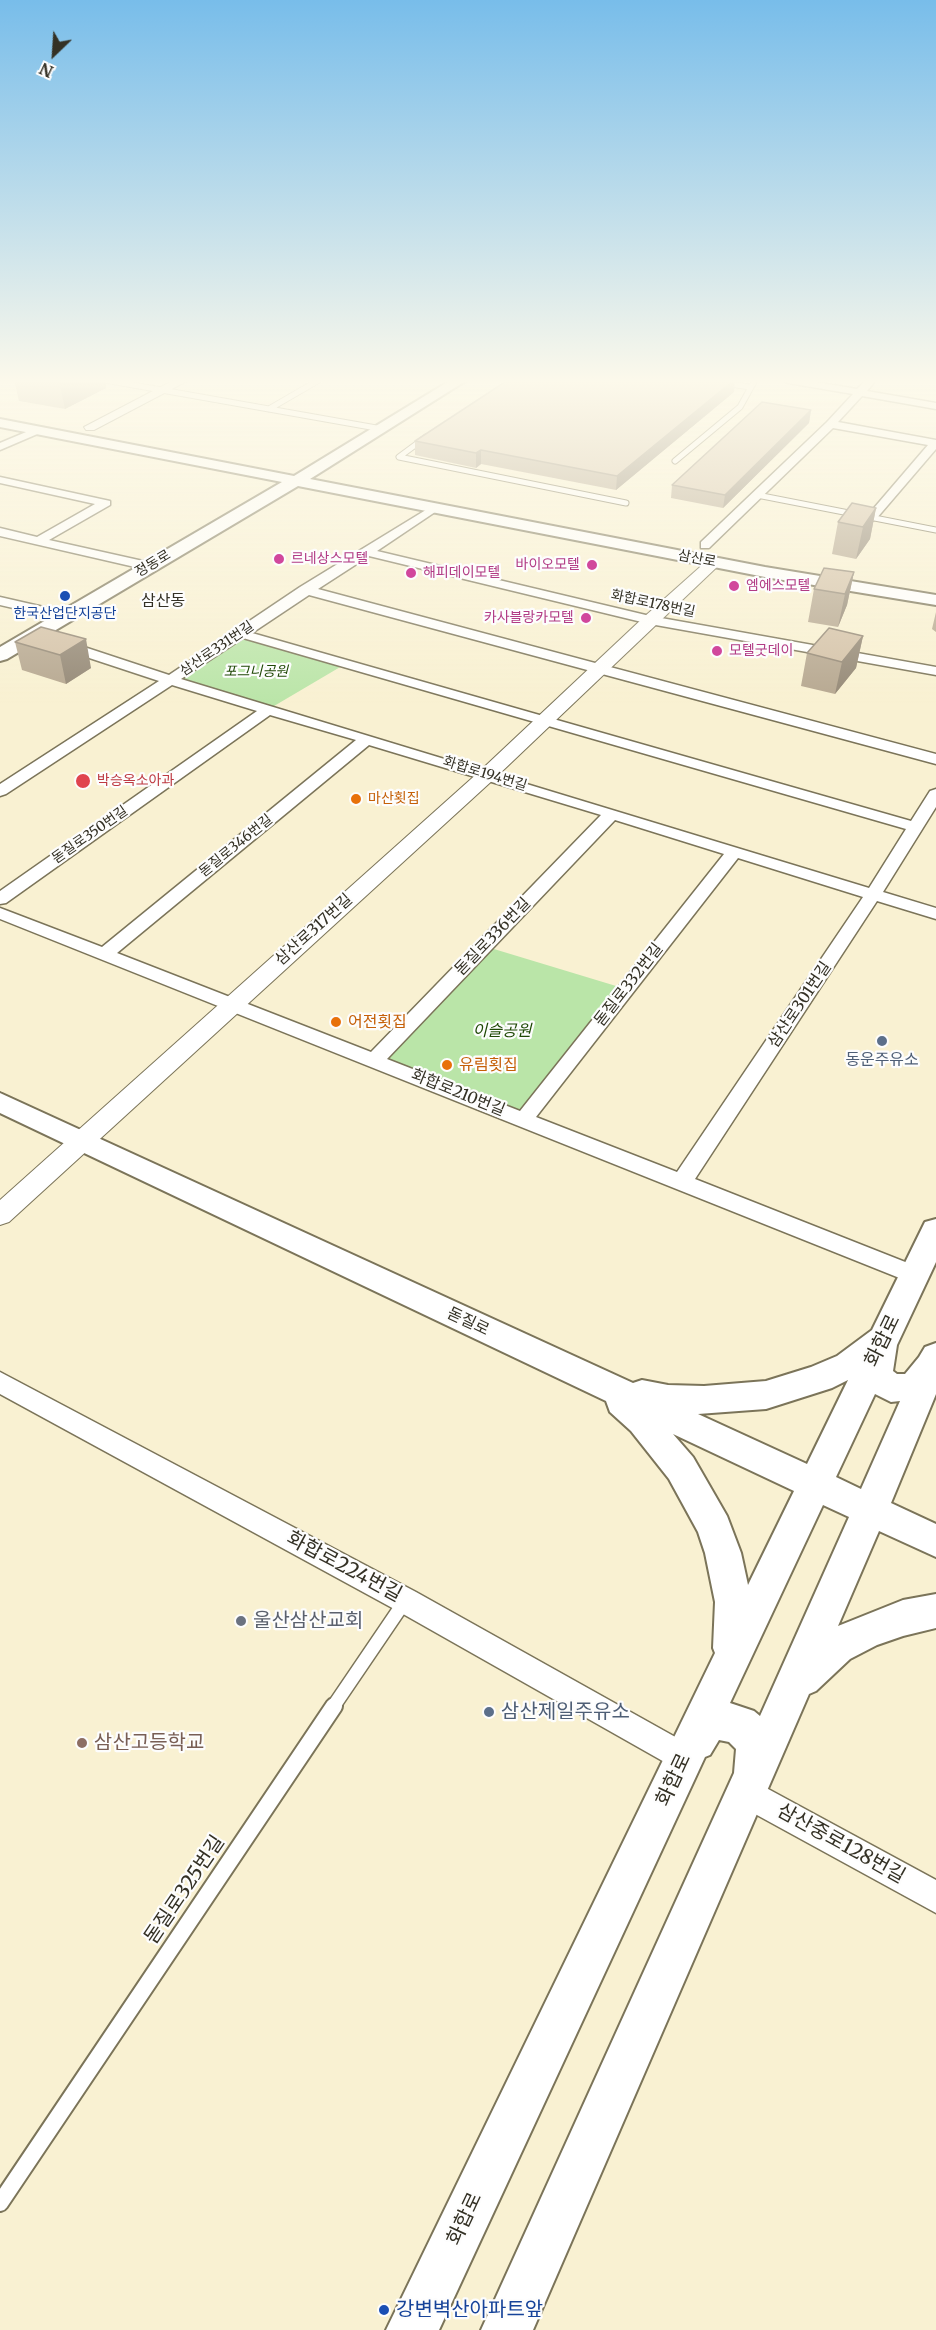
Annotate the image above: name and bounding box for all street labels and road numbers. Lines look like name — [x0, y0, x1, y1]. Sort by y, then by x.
street label: 정동로 — [132, 547, 174, 581]
street label: 삼산로 — [676, 547, 718, 571]
street label: 화합로178번길 — [609, 587, 697, 621]
street label: 삼산로331번길 — [177, 618, 257, 680]
street label: 화합로194번길 — [441, 753, 529, 795]
street label: 돋질로350번길 — [49, 803, 131, 867]
street label: 돋질로346번길 — [196, 811, 276, 881]
street label: 삼산로317번길 — [271, 890, 357, 970]
street label: 돋질로336번길 — [451, 894, 535, 980]
street label: 돋질로332번길 — [591, 940, 667, 1030]
street label: 삼산로301번길 — [764, 958, 836, 1052]
street label: 화합로210번길 — [408, 1065, 508, 1121]
street label: 돋질로 — [444, 1304, 492, 1340]
street label: 화합로 — [860, 1311, 906, 1371]
street label: 화합로224번길 — [282, 1527, 406, 1607]
street label: 화합로 — [651, 1750, 697, 1810]
street label: 삼산중로128번길 — [773, 1799, 909, 1889]
street label: 돋질로325번길 — [140, 1831, 230, 1949]
street label: 화합로 — [442, 2189, 488, 2249]

